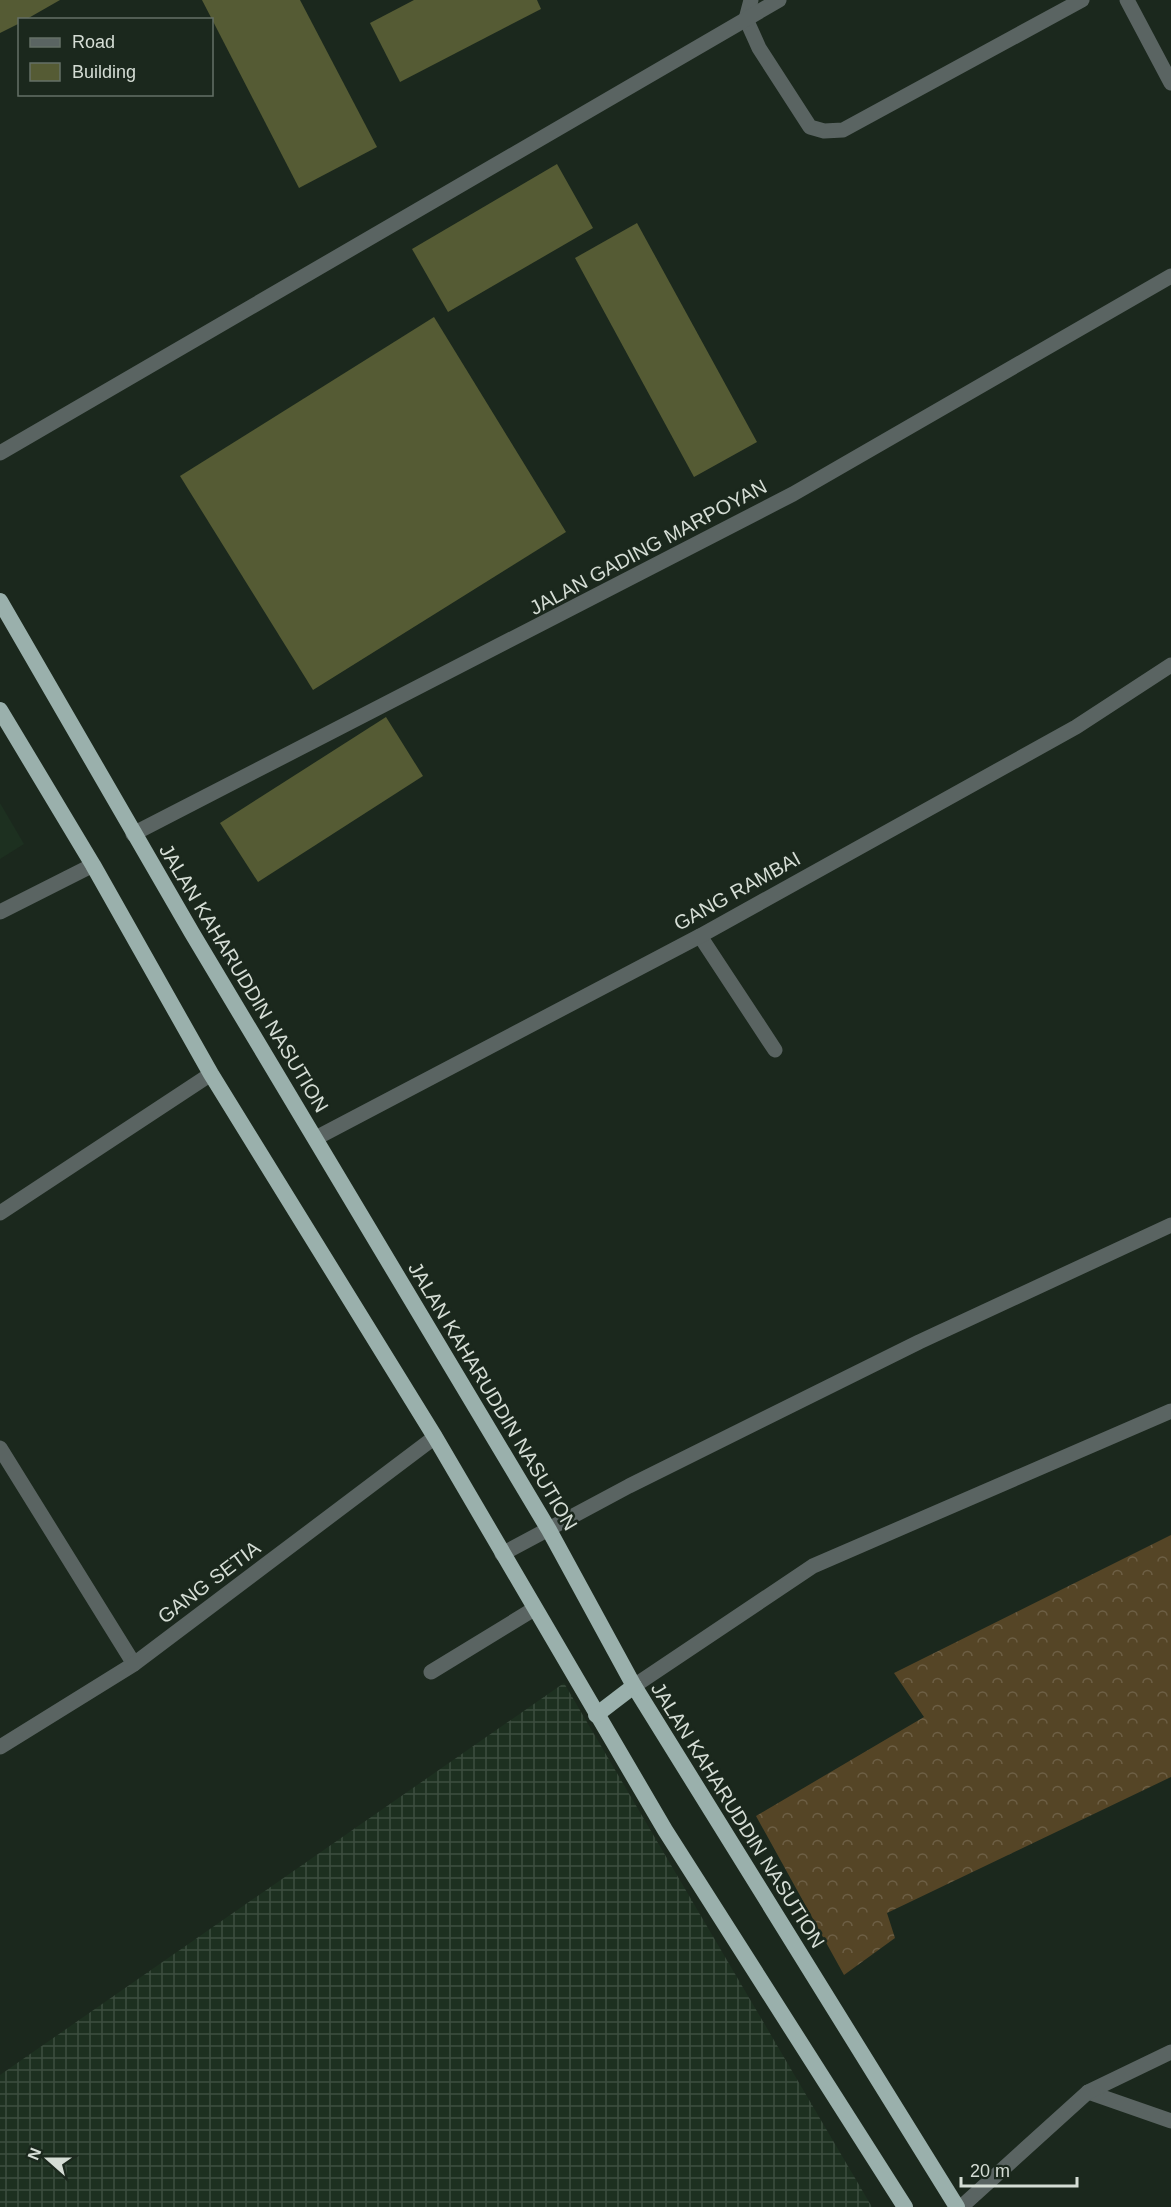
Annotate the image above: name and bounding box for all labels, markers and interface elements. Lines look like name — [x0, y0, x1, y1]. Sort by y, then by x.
legend — [18, 18, 213, 96]
text: Road — [72, 32, 115, 52]
text: Building — [72, 62, 136, 82]
street label: JALAN GADING MARPOYAN — [526, 475, 770, 619]
street label: JALAN KAHARUDDIN NASUTION — [155, 840, 333, 1116]
street label: GANG RAMBAI — [670, 847, 804, 935]
street label: JALAN KAHARUDDIN NASUTION — [404, 1258, 582, 1534]
street label: GANG SETIA — [154, 1536, 265, 1628]
street label: JALAN KAHARUDDIN NASUTION — [647, 1678, 829, 1952]
north arrow — [18, 2129, 78, 2189]
text: N — [24, 2145, 44, 2162]
scale bar — [961, 2150, 1076, 2188]
text: 20 m — [970, 2161, 1010, 2181]

